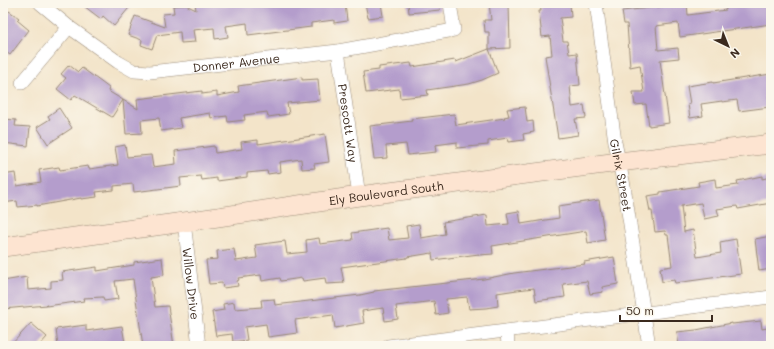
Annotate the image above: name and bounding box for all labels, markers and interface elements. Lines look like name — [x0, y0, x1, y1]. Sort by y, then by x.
north arrow — [708, 26, 748, 66]
text: N — [727, 45, 743, 62]
street label: Donner Avenue — [192, 50, 281, 75]
street label: Prescott Way — [335, 83, 362, 164]
street label: Gilrix Street — [607, 137, 636, 212]
street label: Ely Boulevard South — [328, 177, 445, 208]
street label: Willow Drive — [179, 247, 204, 320]
scale bar — [620, 297, 712, 323]
text: 50 m — [626, 302, 654, 318]

